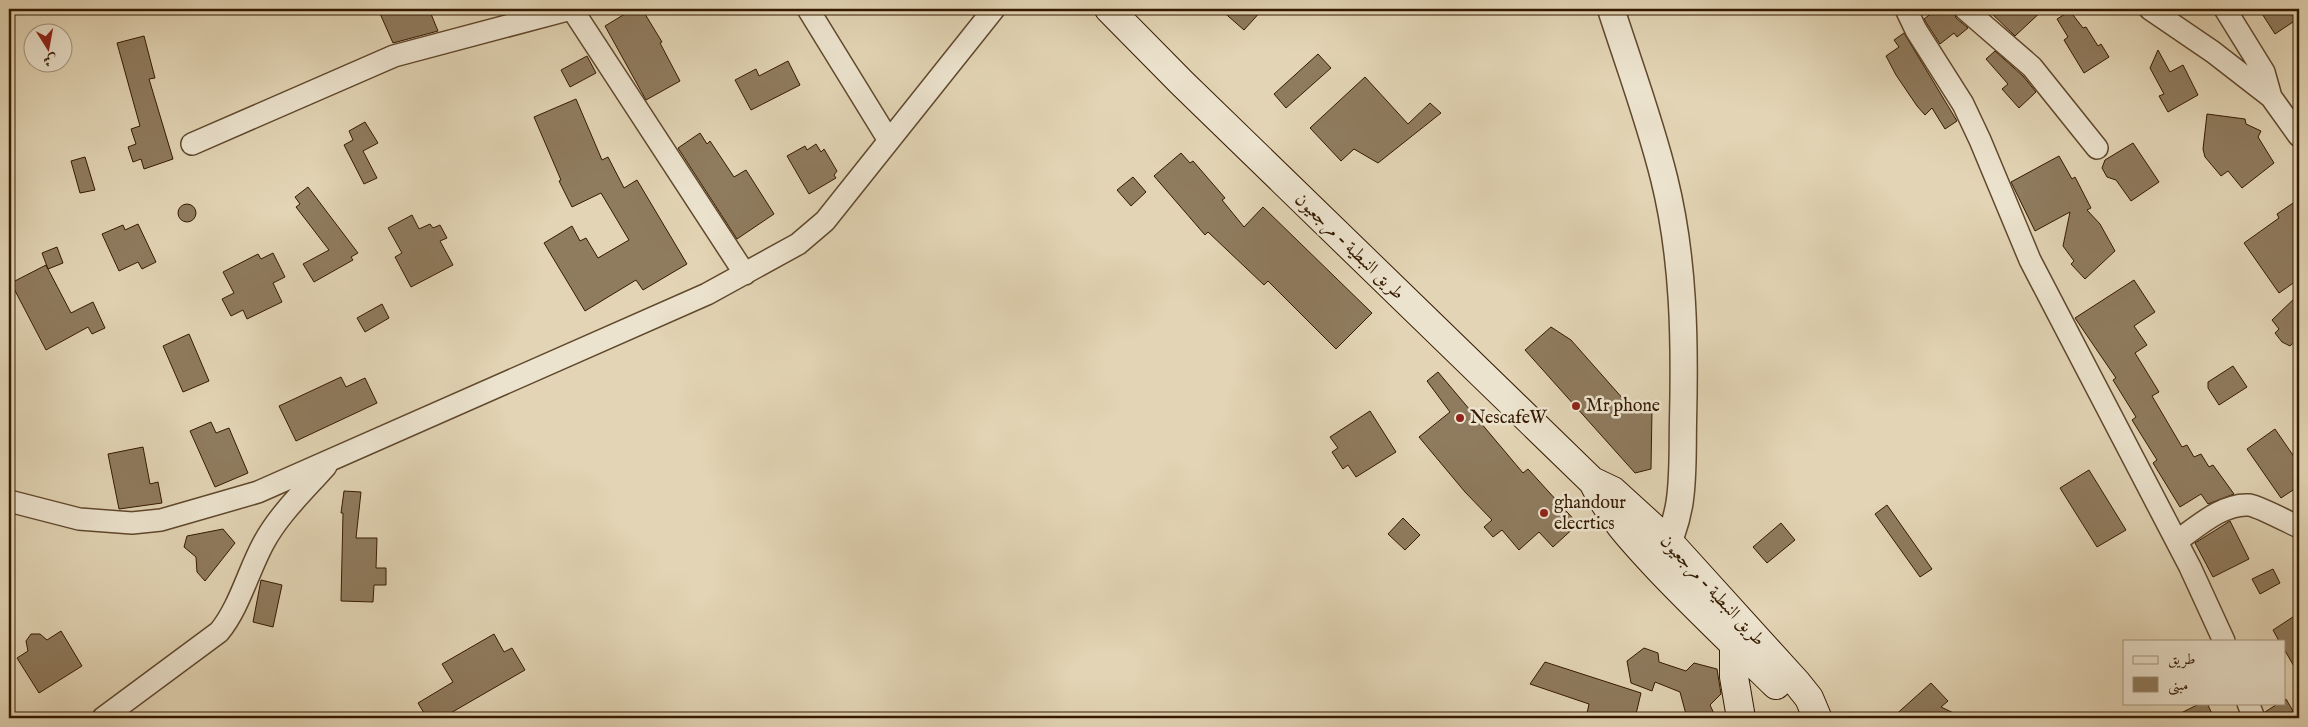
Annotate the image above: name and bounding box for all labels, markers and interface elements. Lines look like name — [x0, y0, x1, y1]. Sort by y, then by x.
north arrow — [22, 22, 72, 72]
text: ش — [42, 50, 59, 70]
street label: طريق النبطية - مرجعيون — [1289, 189, 1409, 305]
place label: Mr phone — [1586, 395, 1660, 418]
marker: Mr phone — [1570, 400, 1582, 412]
place label: NescafeW — [1470, 407, 1547, 430]
marker: NescafeW — [1454, 412, 1466, 424]
place label: ghandour elecrtics — [1554, 492, 1626, 536]
marker: ghandour elecrtics — [1538, 507, 1550, 519]
street label: طريق النبطية - مرجعيون — [1654, 530, 1770, 652]
legend — [2123, 640, 2286, 704]
text: طريق — [2168, 650, 2195, 669]
text: مبنى — [2168, 676, 2188, 696]

